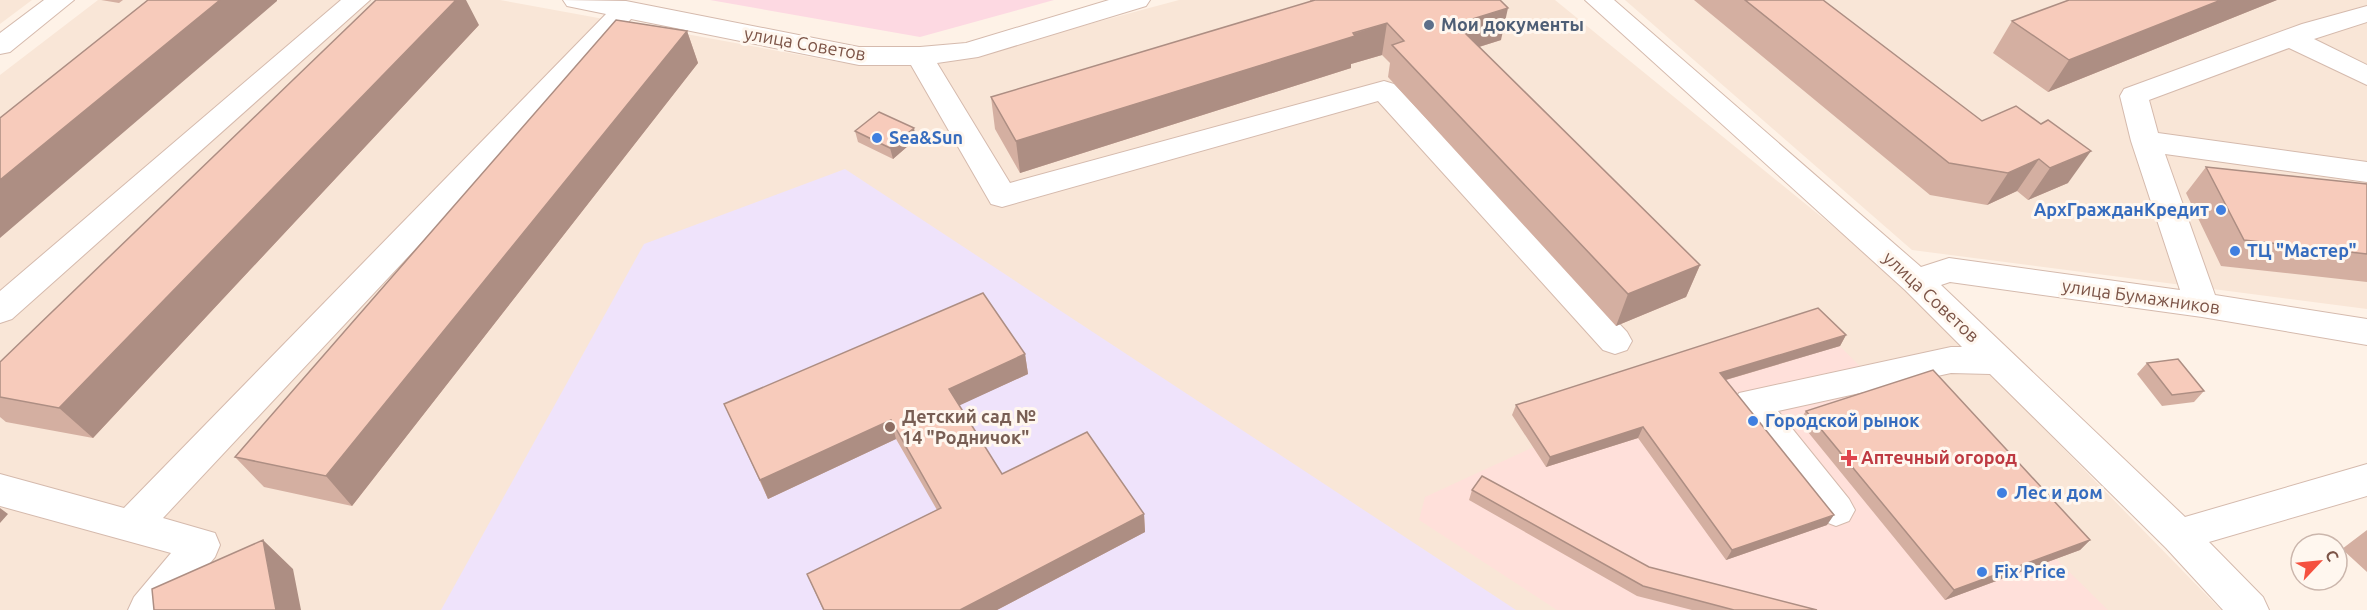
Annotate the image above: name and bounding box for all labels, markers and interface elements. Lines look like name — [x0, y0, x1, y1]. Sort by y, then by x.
place label: Мои документы — [1441, 14, 1584, 34]
marker: Мои документы — [1422, 18, 1436, 32]
street label: улица Советов — [743, 22, 868, 64]
place label: Sea&Sun — [889, 127, 963, 147]
marker: Sea&Sun — [870, 131, 884, 145]
place label: АрхГражданКредит — [2034, 199, 2209, 219]
marker: АрхГражданКредит — [2214, 203, 2228, 217]
place label: ТЦ "Мастер" — [2247, 240, 2357, 260]
marker: ТЦ "Мастер" — [2228, 244, 2242, 258]
street label: улица Советов — [1880, 247, 1984, 346]
street label: улица Бумажников — [2061, 275, 2221, 317]
place label: Детский сад № 14 "Родничок" — [902, 406, 1036, 447]
place label: Городской рынок — [1765, 410, 1920, 430]
marker: Городской рынок — [1746, 414, 1760, 428]
marker: Детский сад № 14 "Родничок" — [883, 420, 897, 434]
place label: Аптечный огород — [1861, 447, 2017, 467]
marker: Аптечный огород — [1842, 451, 1856, 465]
place label: Лес и дом — [2014, 482, 2103, 502]
marker: Лес и дом — [1995, 486, 2009, 500]
north arrow — [2289, 532, 2349, 592]
text: С — [2322, 547, 2343, 564]
place label: Fix Price — [1994, 561, 2066, 581]
marker: Fix Price — [1975, 565, 1989, 579]

